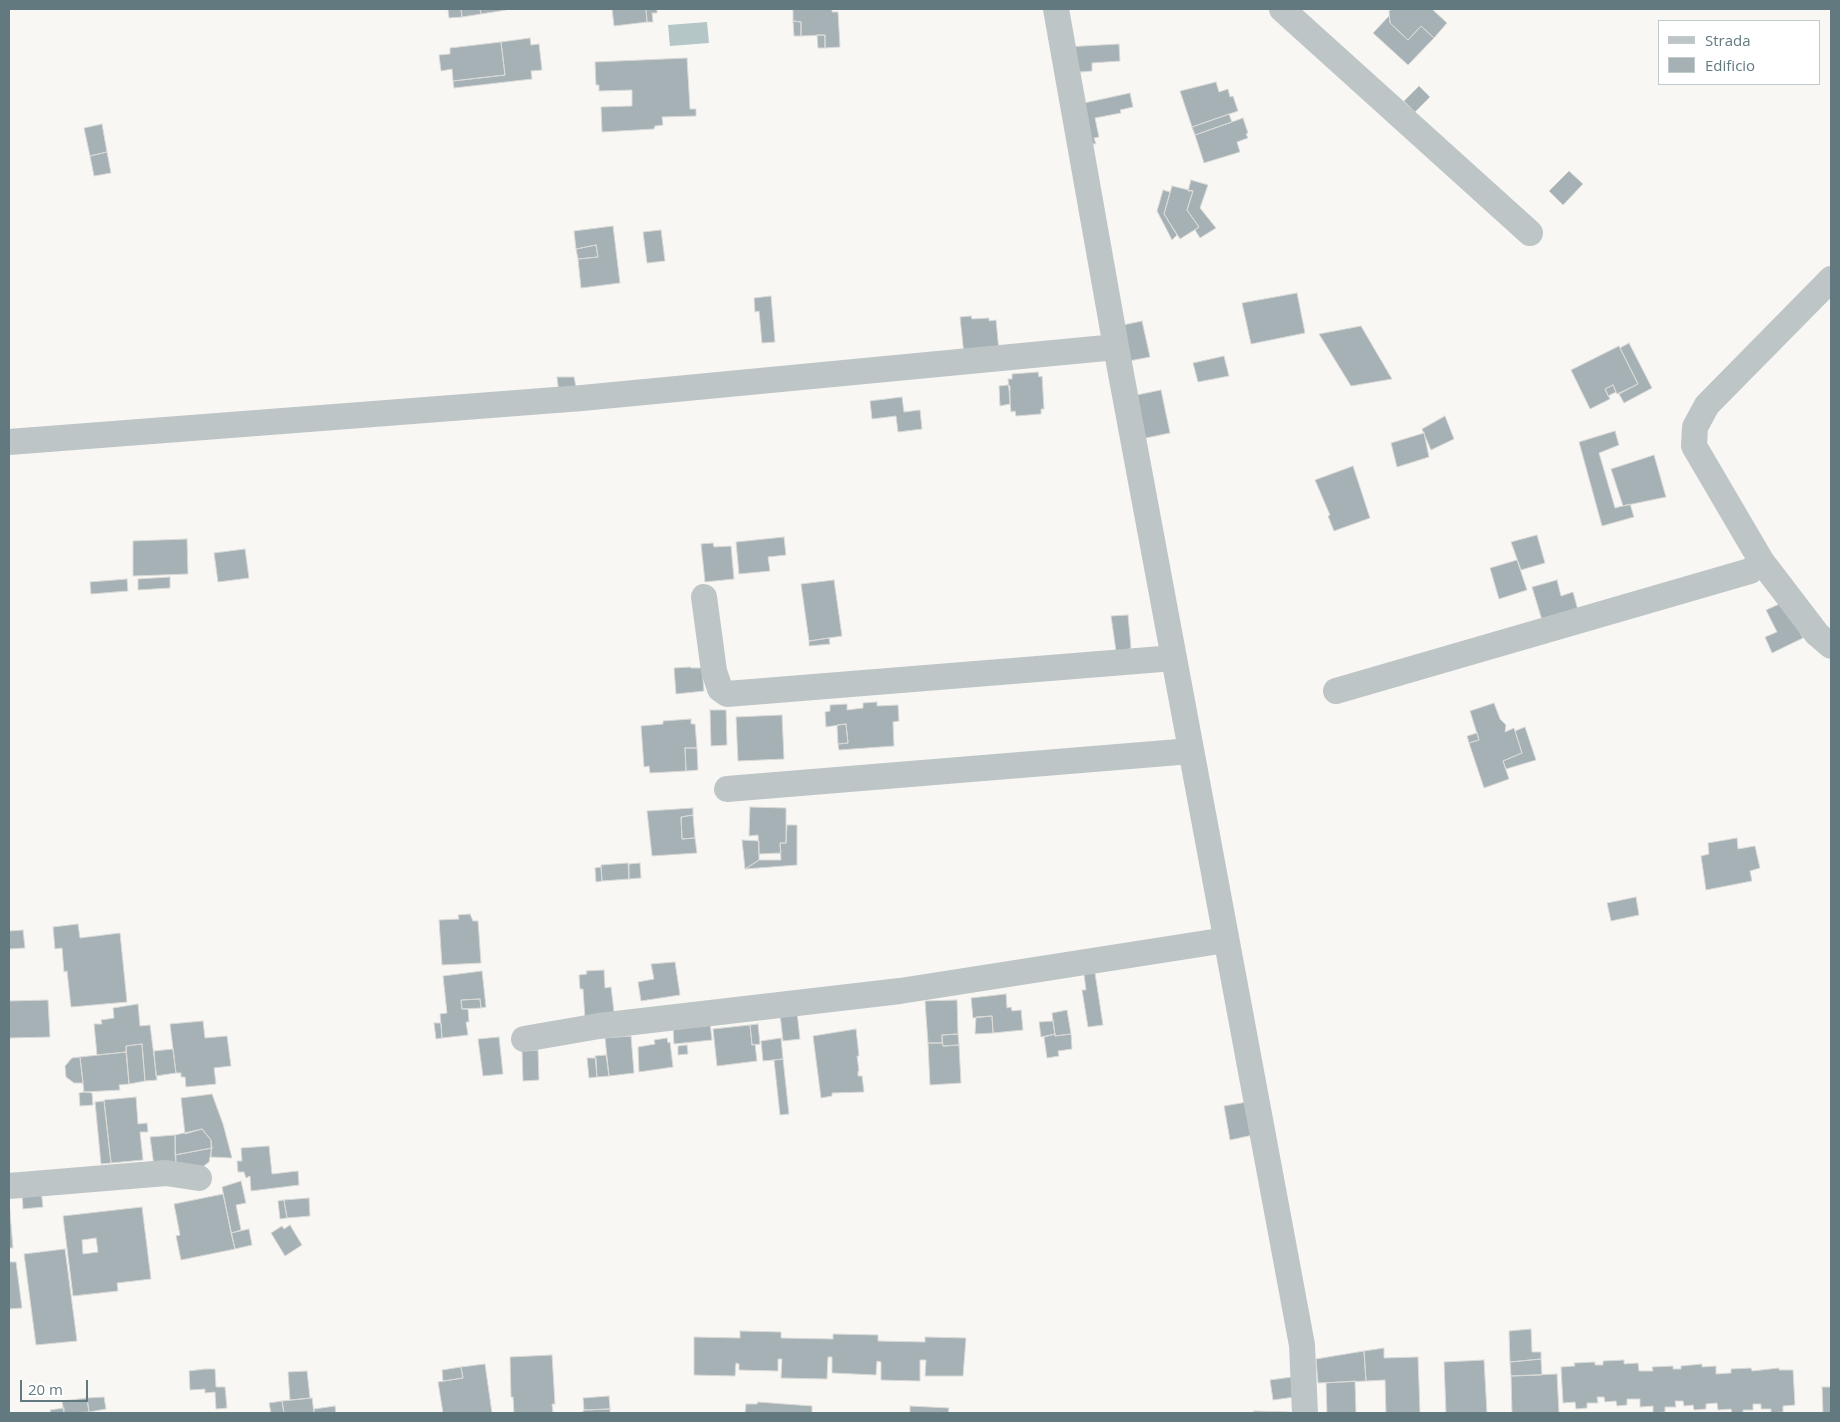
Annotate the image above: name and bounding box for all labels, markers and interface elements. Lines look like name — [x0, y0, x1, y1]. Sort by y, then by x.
legend — [1658, 20, 1820, 85]
text: Strada — [1705, 30, 1751, 50]
text: Edificio — [1705, 55, 1755, 75]
scale bar — [22, 1370, 90, 1402]
text: 20 m — [28, 1379, 63, 1399]

